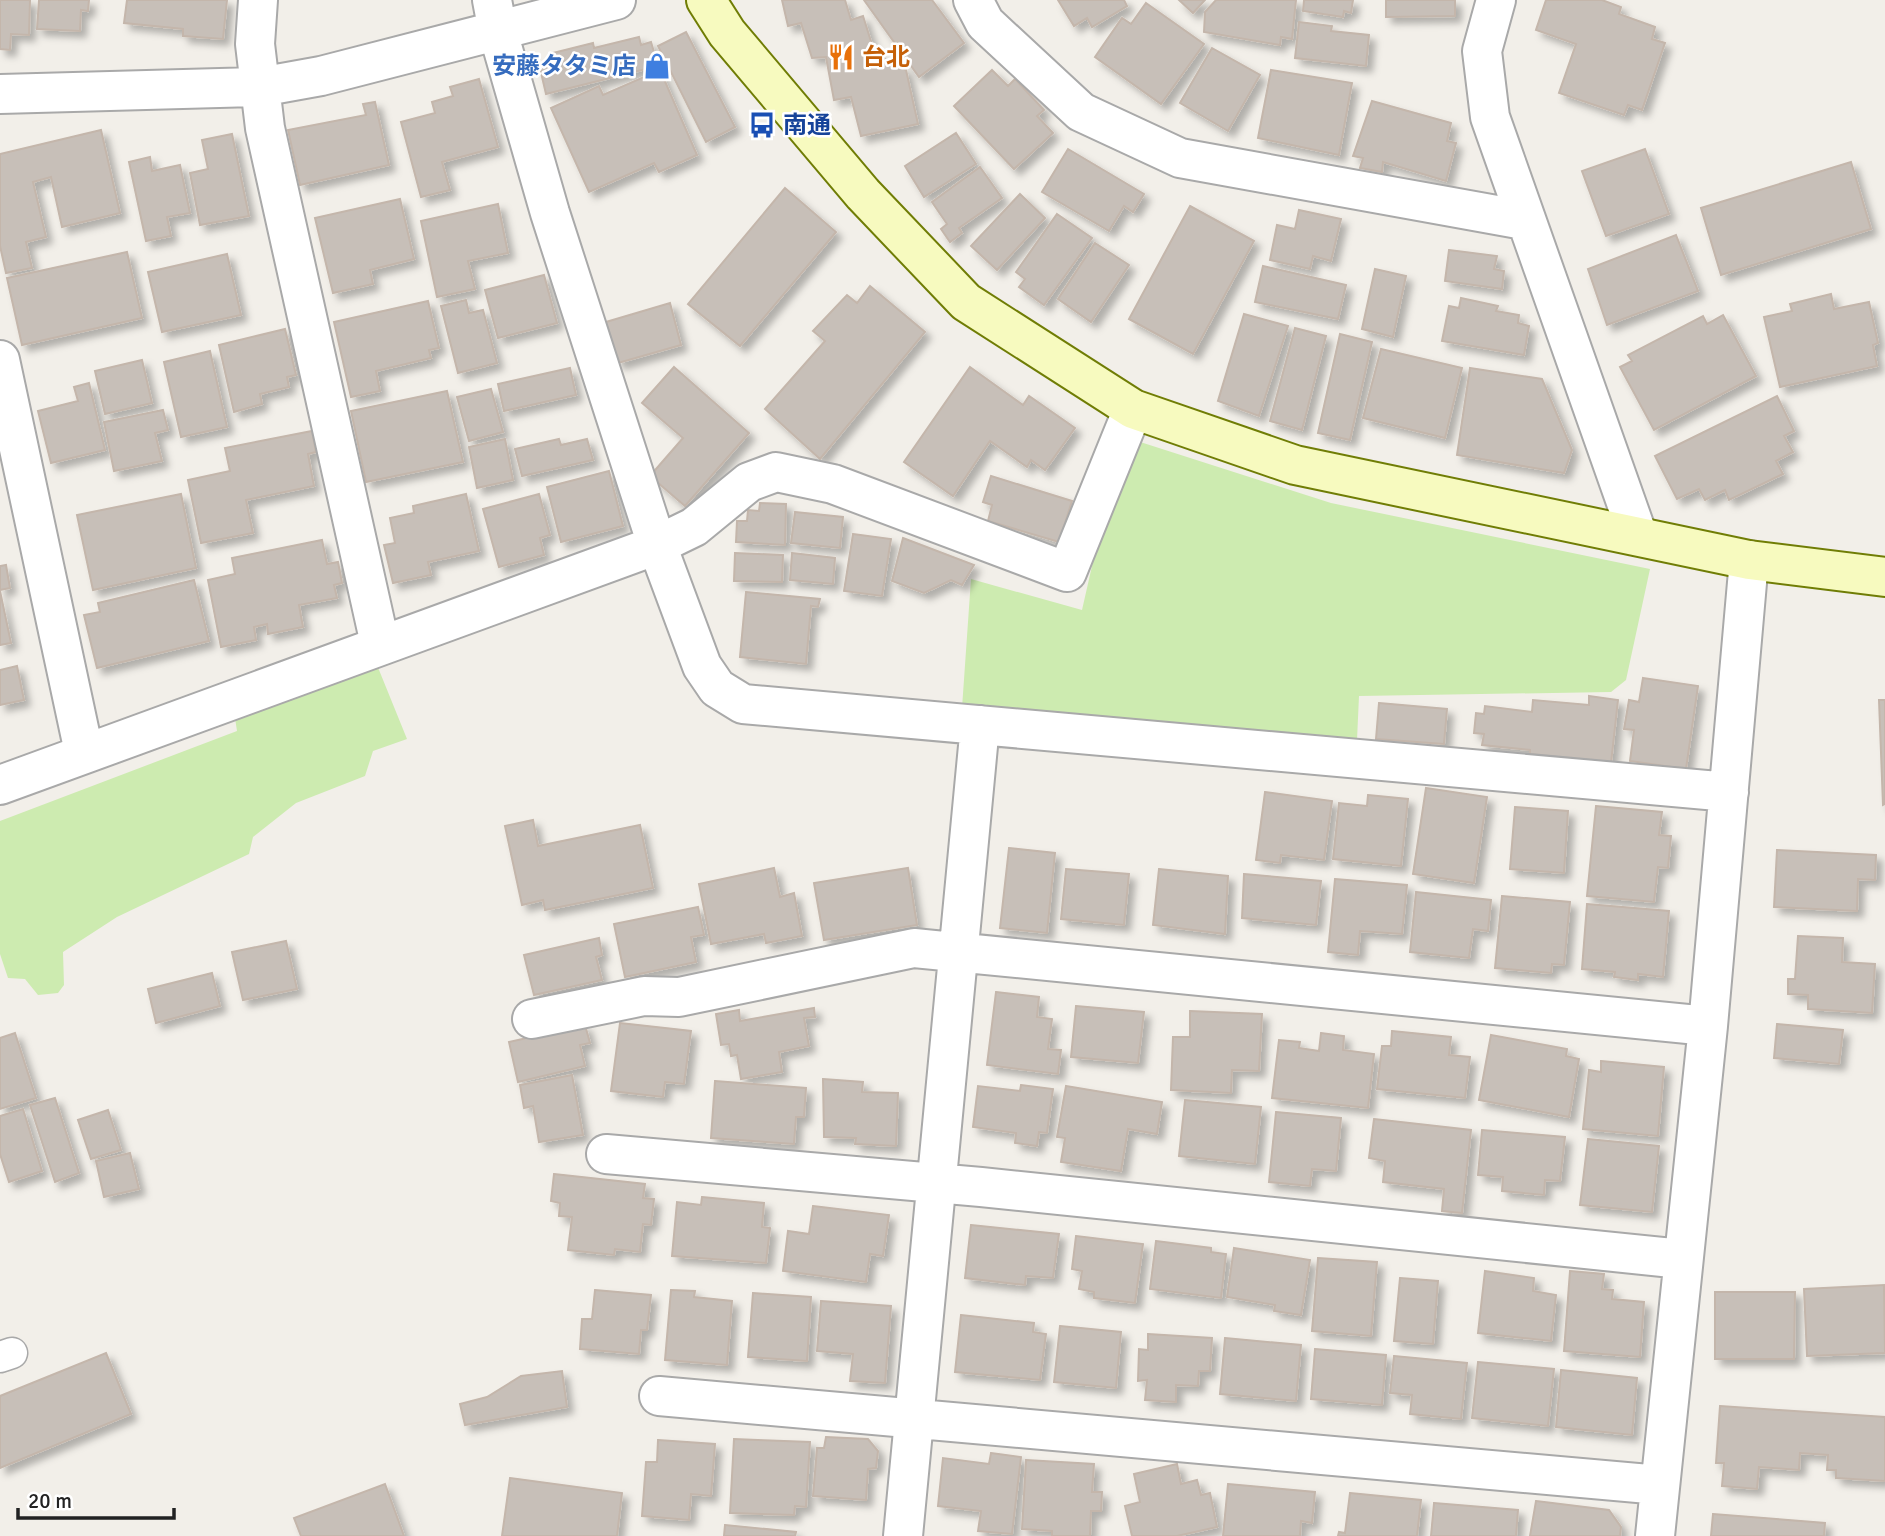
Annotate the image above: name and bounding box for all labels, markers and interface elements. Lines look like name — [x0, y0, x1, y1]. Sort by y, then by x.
restaurant icon: 台北 — [826, 42, 856, 72]
place label: 台北 — [862, 42, 910, 72]
place label: 安藤タタミ店 — [492, 51, 636, 81]
shop icon: 安藤タタミ店 — [642, 51, 672, 81]
bus stop icon: 南通 — [747, 110, 777, 140]
place label: 南通 — [783, 110, 831, 140]
scale bar — [18, 1476, 173, 1520]
text: 20 m — [28, 1488, 72, 1514]

